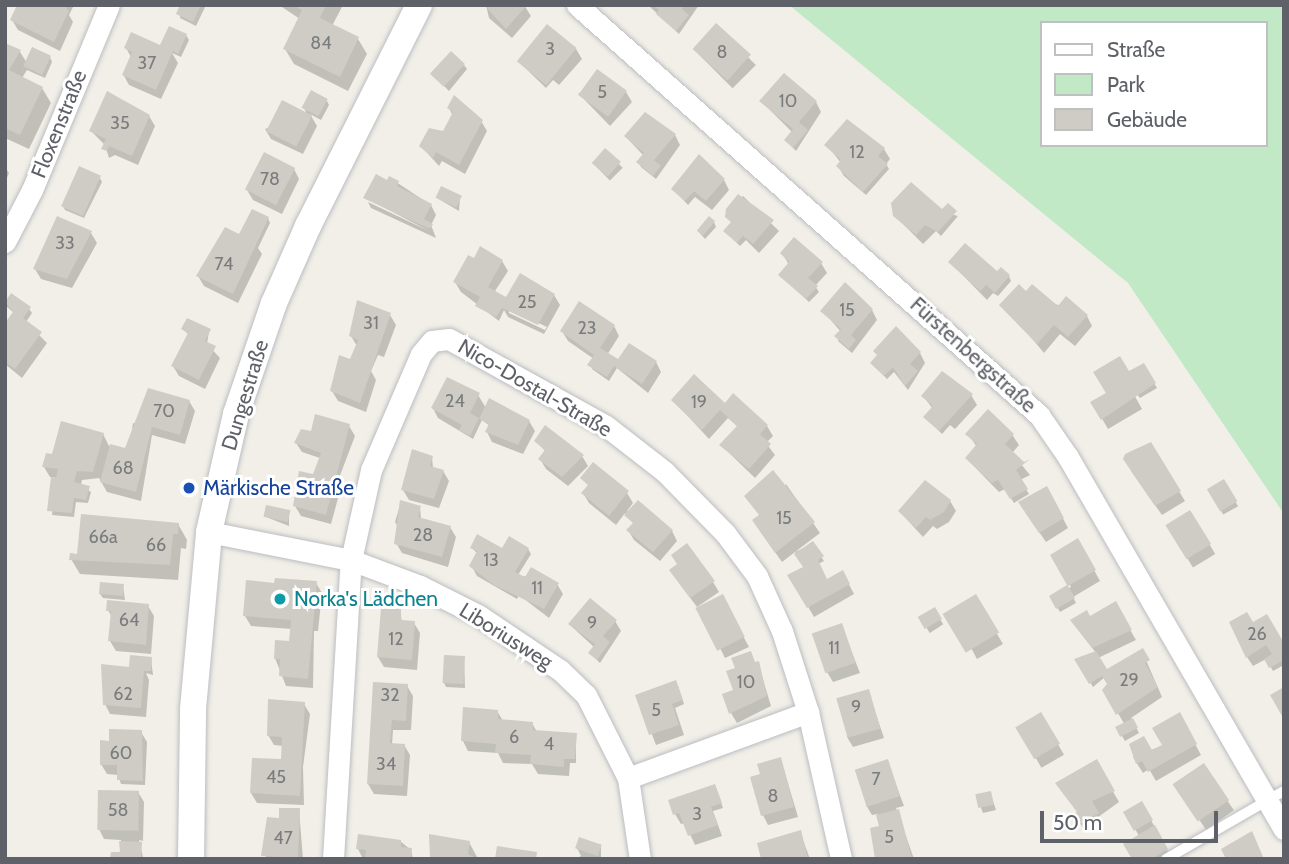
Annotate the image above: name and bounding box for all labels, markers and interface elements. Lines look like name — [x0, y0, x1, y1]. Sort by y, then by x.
legend — [1040, 21, 1268, 147]
house number: 84 — [310, 32, 332, 54]
text: Straße — [1107, 37, 1165, 62]
house number: 3 — [545, 38, 555, 60]
house number: 8 — [717, 41, 727, 63]
house number: 37 — [138, 52, 156, 74]
street label: Floxenstraße — [26, 66, 92, 182]
text: Park — [1107, 72, 1145, 97]
house number: 5 — [597, 81, 607, 103]
house number: 10 — [779, 90, 797, 112]
text: Gebäude — [1107, 107, 1187, 132]
house number: 35 — [110, 112, 130, 134]
house number: 12 — [849, 141, 865, 163]
house number: 78 — [260, 168, 280, 190]
house number: 33 — [55, 232, 75, 254]
house number: 74 — [215, 253, 233, 275]
house number: 25 — [517, 291, 537, 313]
street label: Fürstenbergstraße — [905, 292, 1041, 418]
house number: 15 — [839, 299, 855, 321]
house number: 31 — [363, 312, 379, 334]
house number: 23 — [577, 317, 597, 339]
street label: Nico-Dostal-Straße — [454, 334, 616, 442]
street label: Dungestraße — [216, 337, 274, 453]
house number: 24 — [445, 390, 465, 412]
house number: 19 — [691, 391, 707, 413]
house number: 70 — [153, 400, 175, 422]
house number: 68 — [112, 457, 134, 479]
place label: Märkische Straße — [203, 475, 354, 501]
marker: Märkische Straße — [181, 480, 197, 496]
house number: 15 — [776, 507, 792, 529]
house number: 28 — [413, 524, 433, 546]
house number: 66a — [88, 526, 118, 548]
house number: 66 — [146, 534, 166, 556]
house number: 13 — [483, 549, 499, 571]
house number: 11 — [531, 577, 543, 599]
place label: Norka's Lädchen — [294, 586, 438, 612]
marker: Norka's Lädchen — [272, 591, 288, 607]
street label: Liboriusweg — [455, 597, 557, 675]
house number: 64 — [119, 609, 139, 631]
house number: 9 — [587, 612, 597, 634]
house number: 26 — [1247, 623, 1267, 645]
house number: 12 — [388, 628, 404, 650]
house number: 11 — [828, 637, 840, 659]
house number: 29 — [1119, 669, 1139, 691]
house number: 10 — [737, 671, 755, 693]
house number: 62 — [113, 683, 133, 705]
house number: 32 — [380, 684, 400, 706]
house number: 9 — [851, 696, 861, 718]
house number: 5 — [651, 699, 661, 721]
house number: 6 — [509, 726, 519, 748]
house number: 4 — [544, 733, 554, 755]
house number: 60 — [110, 742, 132, 764]
house number: 34 — [376, 753, 396, 775]
house number: 45 — [266, 766, 286, 788]
house number: 7 — [871, 768, 881, 790]
house number: 8 — [768, 785, 778, 807]
scale bar — [1044, 798, 1222, 842]
house number: 58 — [108, 799, 128, 821]
house number: 3 — [692, 803, 702, 825]
text: 50 m — [1053, 810, 1102, 835]
house number: 5 — [884, 826, 894, 848]
house number: 47 — [273, 827, 293, 849]

